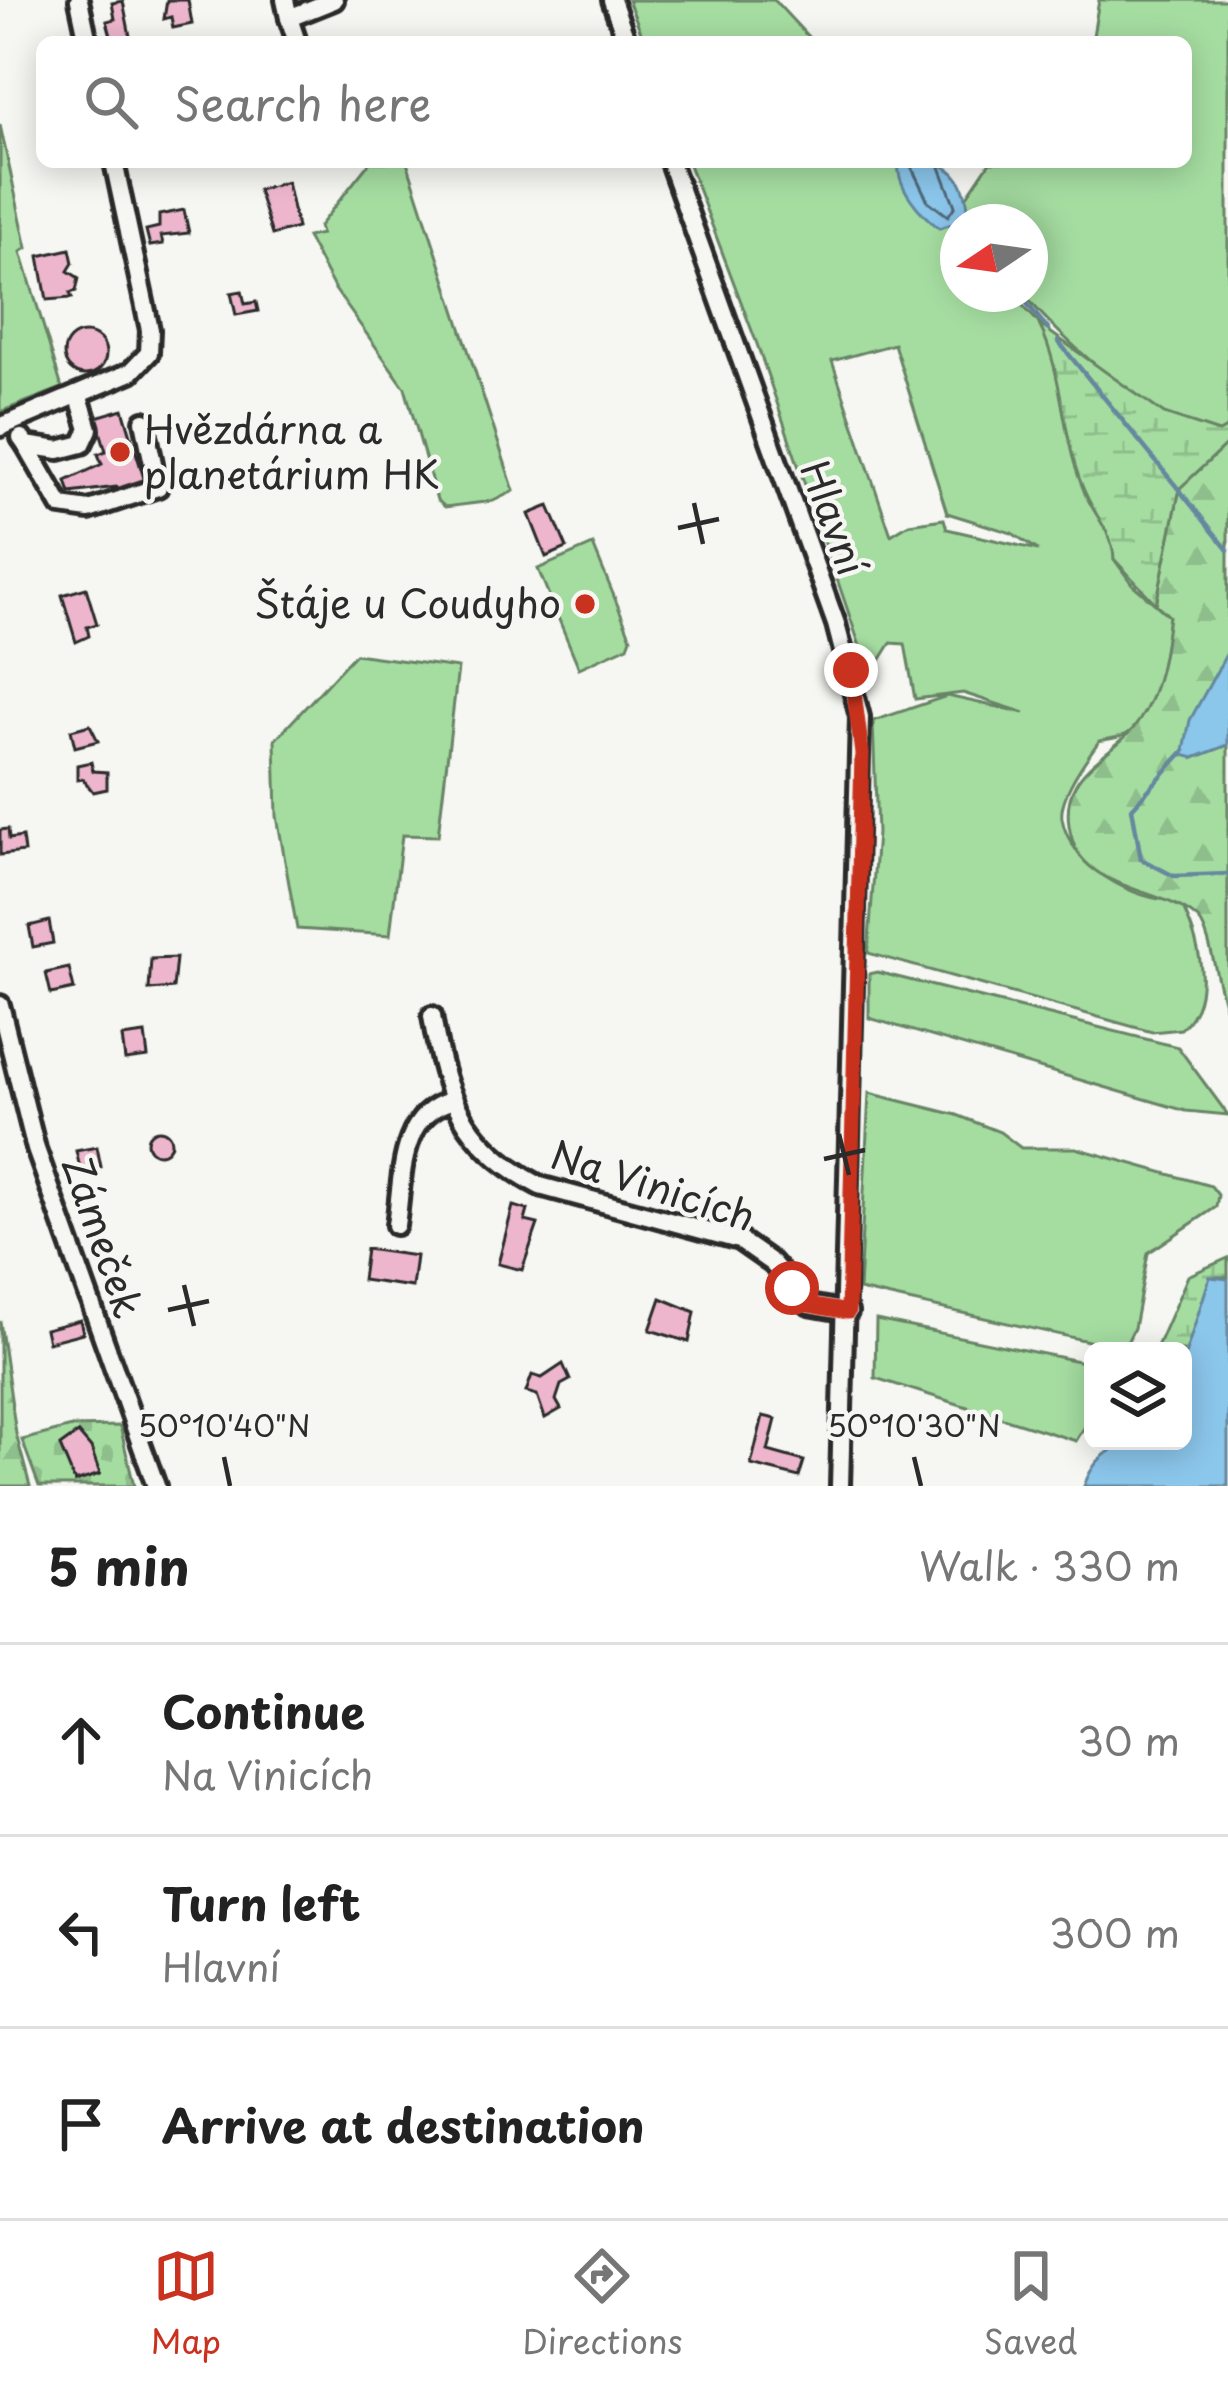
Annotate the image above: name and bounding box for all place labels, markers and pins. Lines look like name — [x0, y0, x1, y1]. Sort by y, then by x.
place label: Hvězdárna a planetárium HK — [144, 398, 440, 502]
marker: Hvězdárna a planetárium HK — [107, 439, 133, 465]
place label: Štáje u Coudyho — [254, 572, 561, 631]
marker: Štáje u Coudyho — [572, 591, 598, 617]

